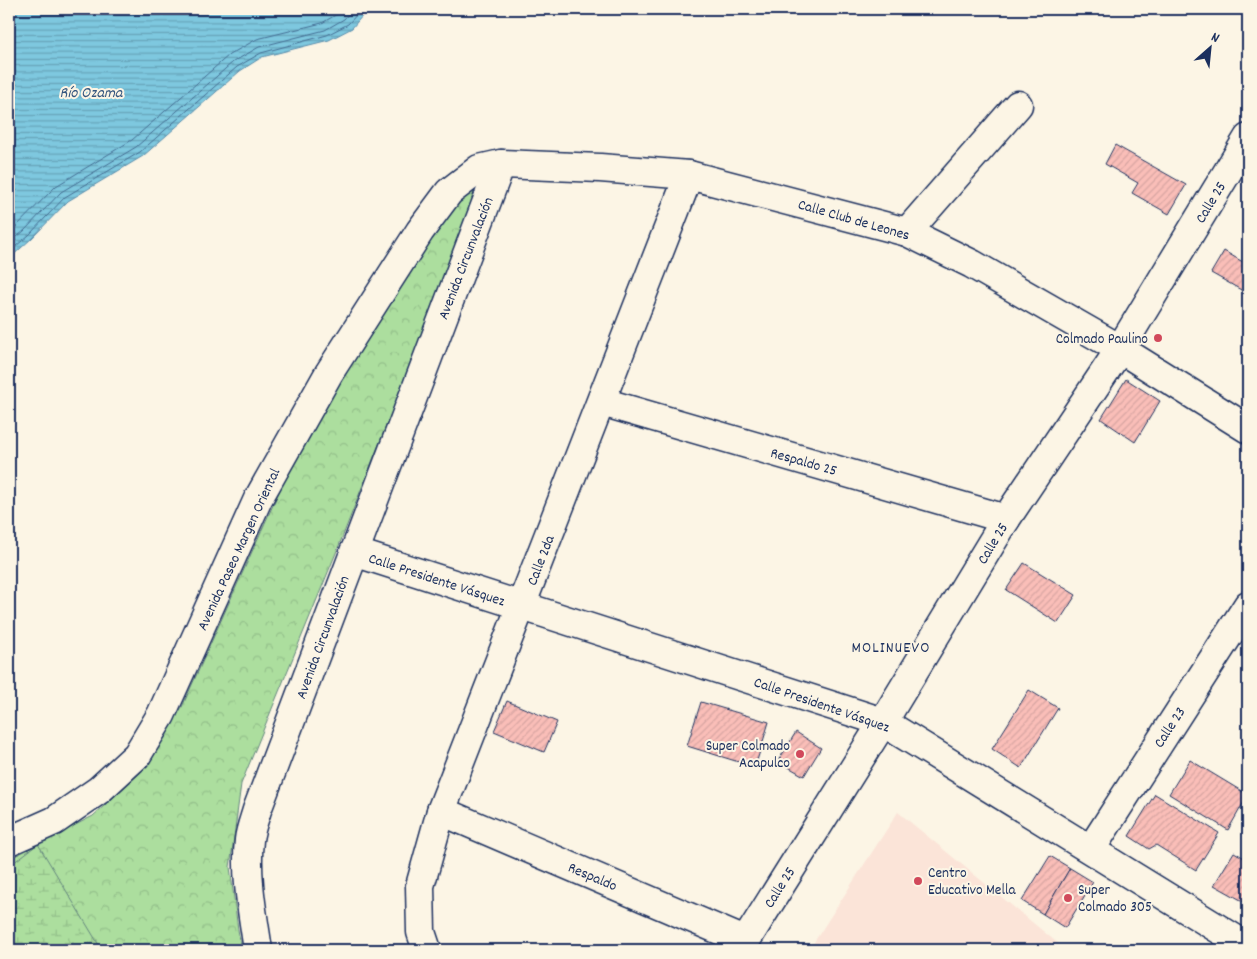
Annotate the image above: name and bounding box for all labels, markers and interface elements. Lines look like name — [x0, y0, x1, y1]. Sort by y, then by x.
north arrow — [1184, 22, 1234, 72]
text: N — [1207, 28, 1223, 49]
water label: Río Ozama — [60, 82, 124, 105]
street label: Calle 25 — [1191, 178, 1233, 228]
street label: Avenida Circunvalación — [433, 194, 500, 323]
street label: Calle Club de Leones — [795, 194, 912, 247]
place label: Colmado Paulino — [1056, 329, 1148, 351]
marker: Colmado Paulino — [1152, 332, 1164, 344]
street label: Respaldo 25 — [768, 443, 839, 483]
street label: Avenida Paseo Margen Oriental — [193, 465, 287, 635]
street label: Calle 25 — [973, 519, 1015, 569]
street label: Calle 2da — [522, 531, 562, 589]
street label: Calle Presidente Vásquez — [365, 548, 508, 613]
street label: Avenida Circunvalación — [291, 573, 356, 702]
district label: MOLINUEVO — [852, 637, 930, 660]
street label: Calle Presidente Vásquez — [751, 672, 892, 740]
street label: Calle 23 — [1149, 703, 1192, 753]
place label: Super Colmado Acapulco — [706, 736, 790, 775]
marker: Super Colmado Acapulco — [794, 748, 806, 760]
street label: Respaldo — [564, 858, 620, 898]
street label: Calle 25 — [759, 863, 802, 913]
place label: Centro Educativo Mella — [928, 863, 1017, 902]
marker: Centro Educativo Mella — [912, 875, 924, 887]
place label: Super Colmado 305 — [1078, 880, 1152, 919]
marker: Super Colmado 305 — [1062, 892, 1074, 904]

